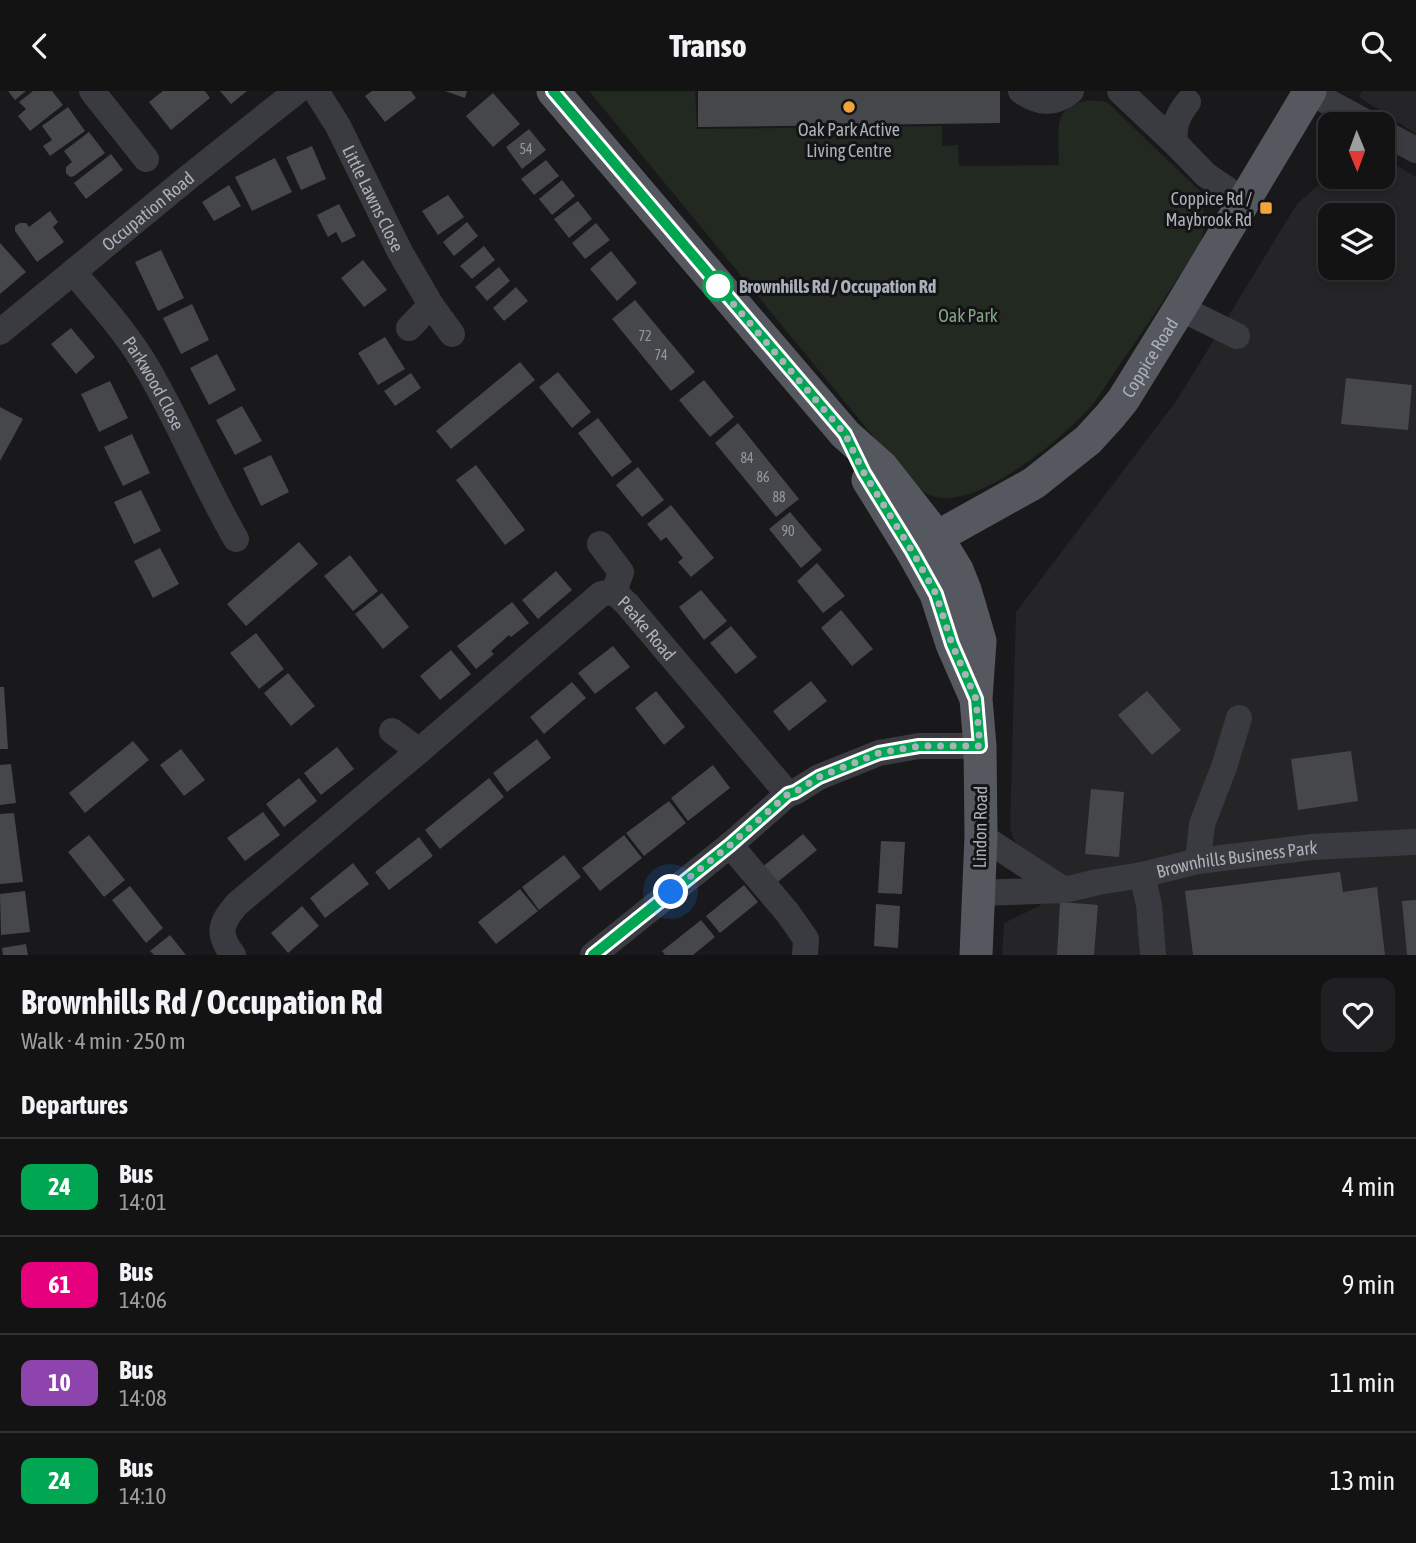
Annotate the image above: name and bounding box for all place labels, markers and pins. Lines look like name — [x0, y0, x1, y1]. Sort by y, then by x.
marker: Oak Park Active Living Centre — [841, 99, 857, 115]
place label: Oak Park Active Living Centre — [798, 119, 900, 161]
place label: Coppice Rd / Maybrook Rd — [1165, 188, 1252, 230]
marker: Coppice Rd / Maybrook Rd — [1258, 200, 1274, 216]
marker: Brownhills Rd / Occupation Rd — [703, 271, 733, 301]
place label: Brownhills Rd / Occupation Rd — [739, 276, 936, 297]

